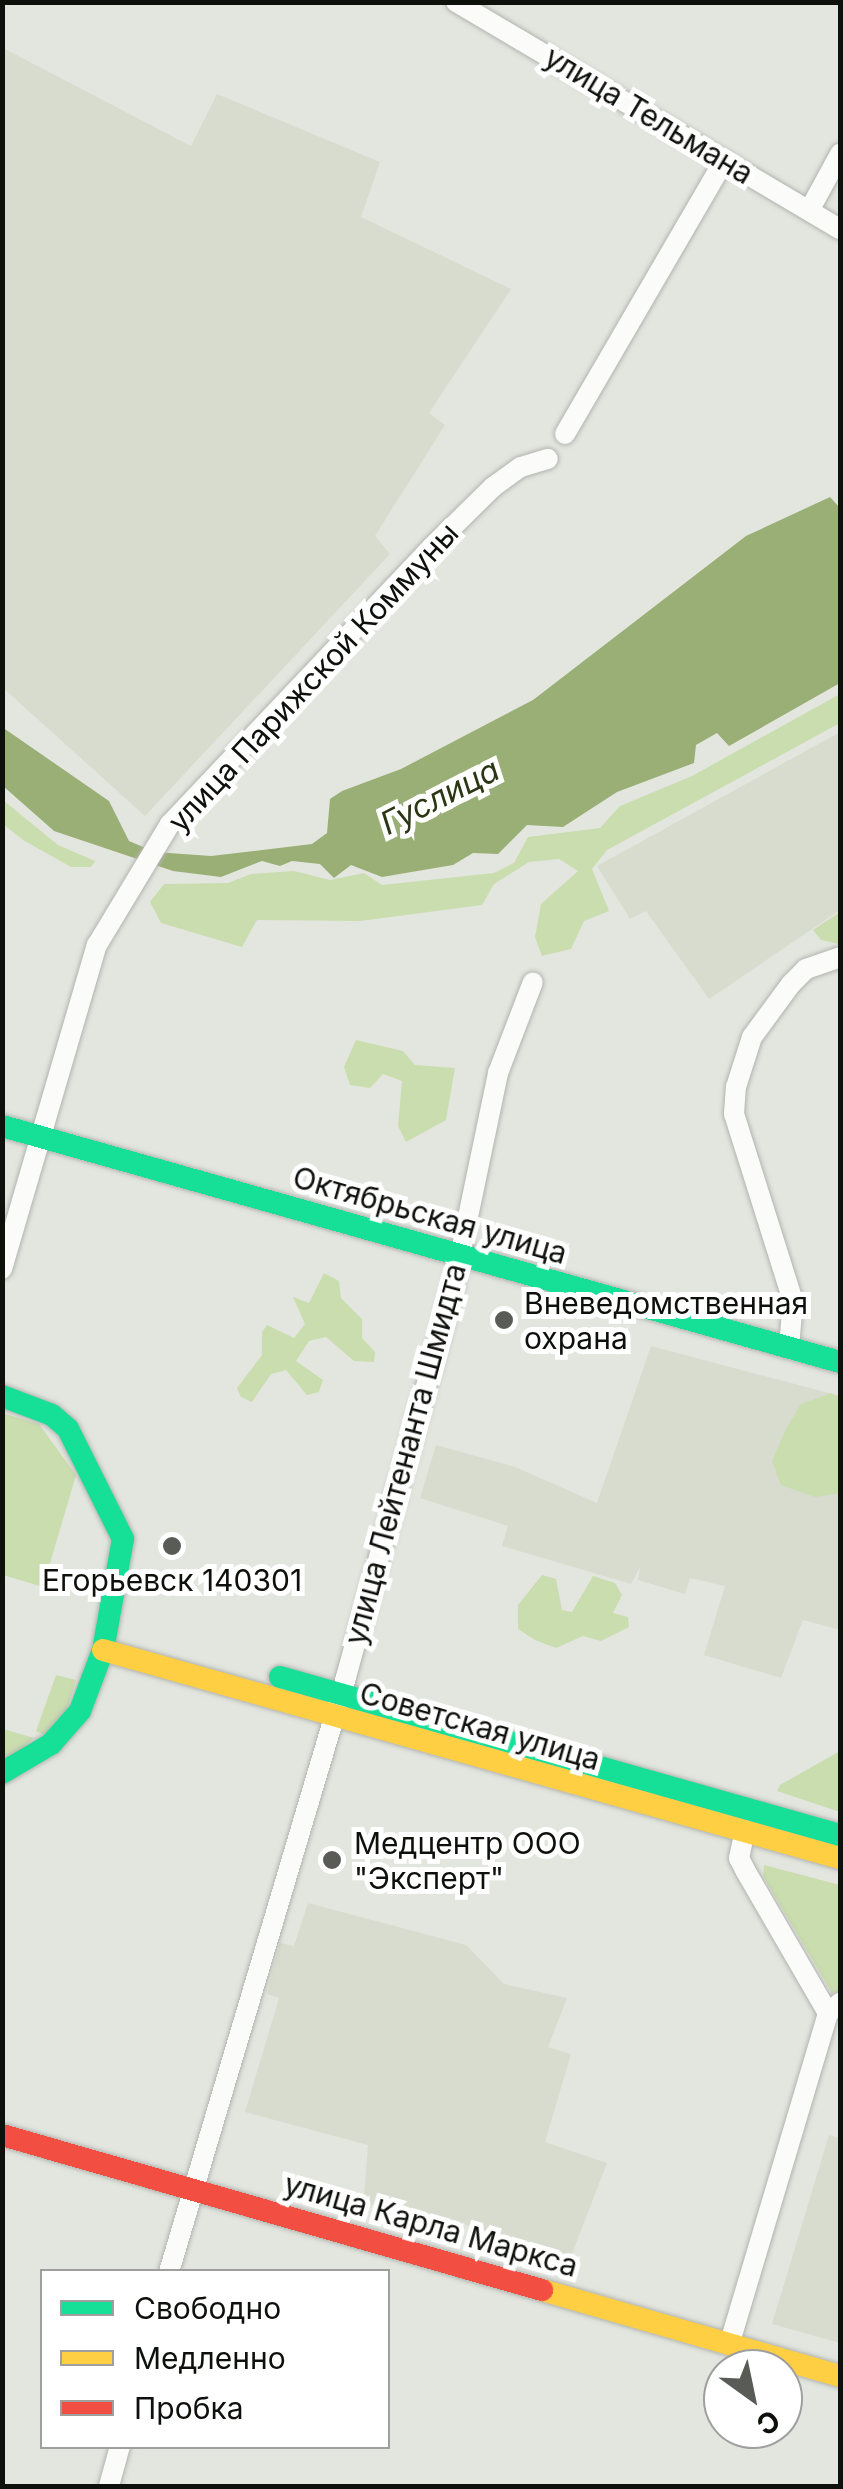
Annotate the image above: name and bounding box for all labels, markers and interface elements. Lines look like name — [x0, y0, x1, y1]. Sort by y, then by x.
street label: улица Тельмана — [538, 39, 760, 191]
street label: улица Парижской Коммуны — [160, 515, 466, 839]
water label: Гуслица — [374, 751, 506, 843]
street label: Октябрьская улица — [289, 1159, 571, 1271]
street label: улица Лейтенанта Шмидта — [337, 1259, 473, 1649]
place label: Вневедомственная охрана — [524, 1285, 808, 1356]
marker: Вневедомственная охрана — [493, 1309, 515, 1331]
marker: Егорьевск 140301 — [161, 1535, 183, 1557]
place label: Егорьевск 140301 — [42, 1562, 302, 1598]
street label: Советская улица — [356, 1674, 604, 1778]
place label: Медцентр ООО "Эксперт" — [354, 1825, 581, 1896]
marker: Медцентр ООО "Эксперт" — [319, 1847, 345, 1873]
street label: улица Карла Маркса — [280, 2166, 582, 2284]
legend — [40, 2269, 390, 2449]
text: Свободно — [134, 2290, 281, 2326]
text: Медленно — [134, 2340, 286, 2376]
north arrow — [703, 2349, 803, 2449]
text: Пробка — [134, 2390, 244, 2426]
text: С — [750, 2403, 786, 2442]

